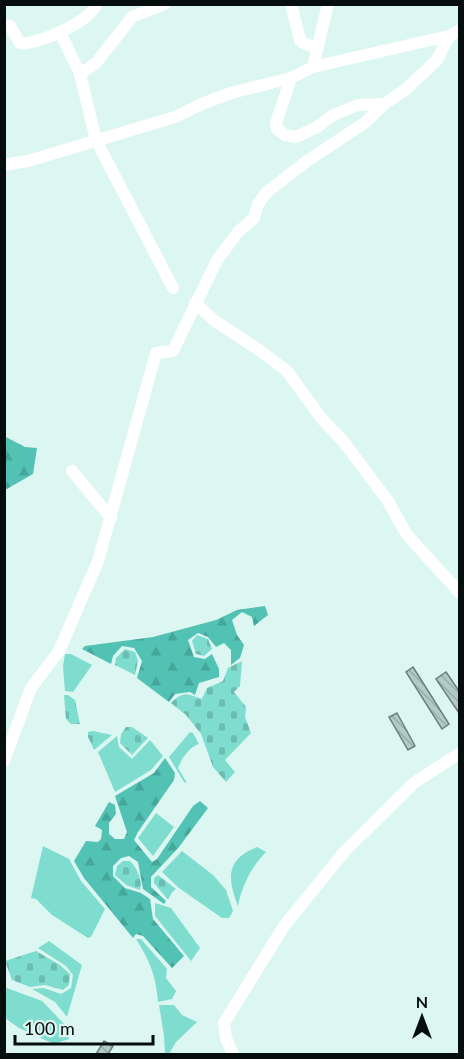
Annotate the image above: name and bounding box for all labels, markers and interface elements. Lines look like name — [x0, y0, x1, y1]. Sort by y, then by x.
north arrow — [392, 987, 452, 1047]
text: N — [416, 992, 428, 1011]
scale bar — [15, 1008, 153, 1046]
text: 100 m — [24, 1017, 75, 1039]

